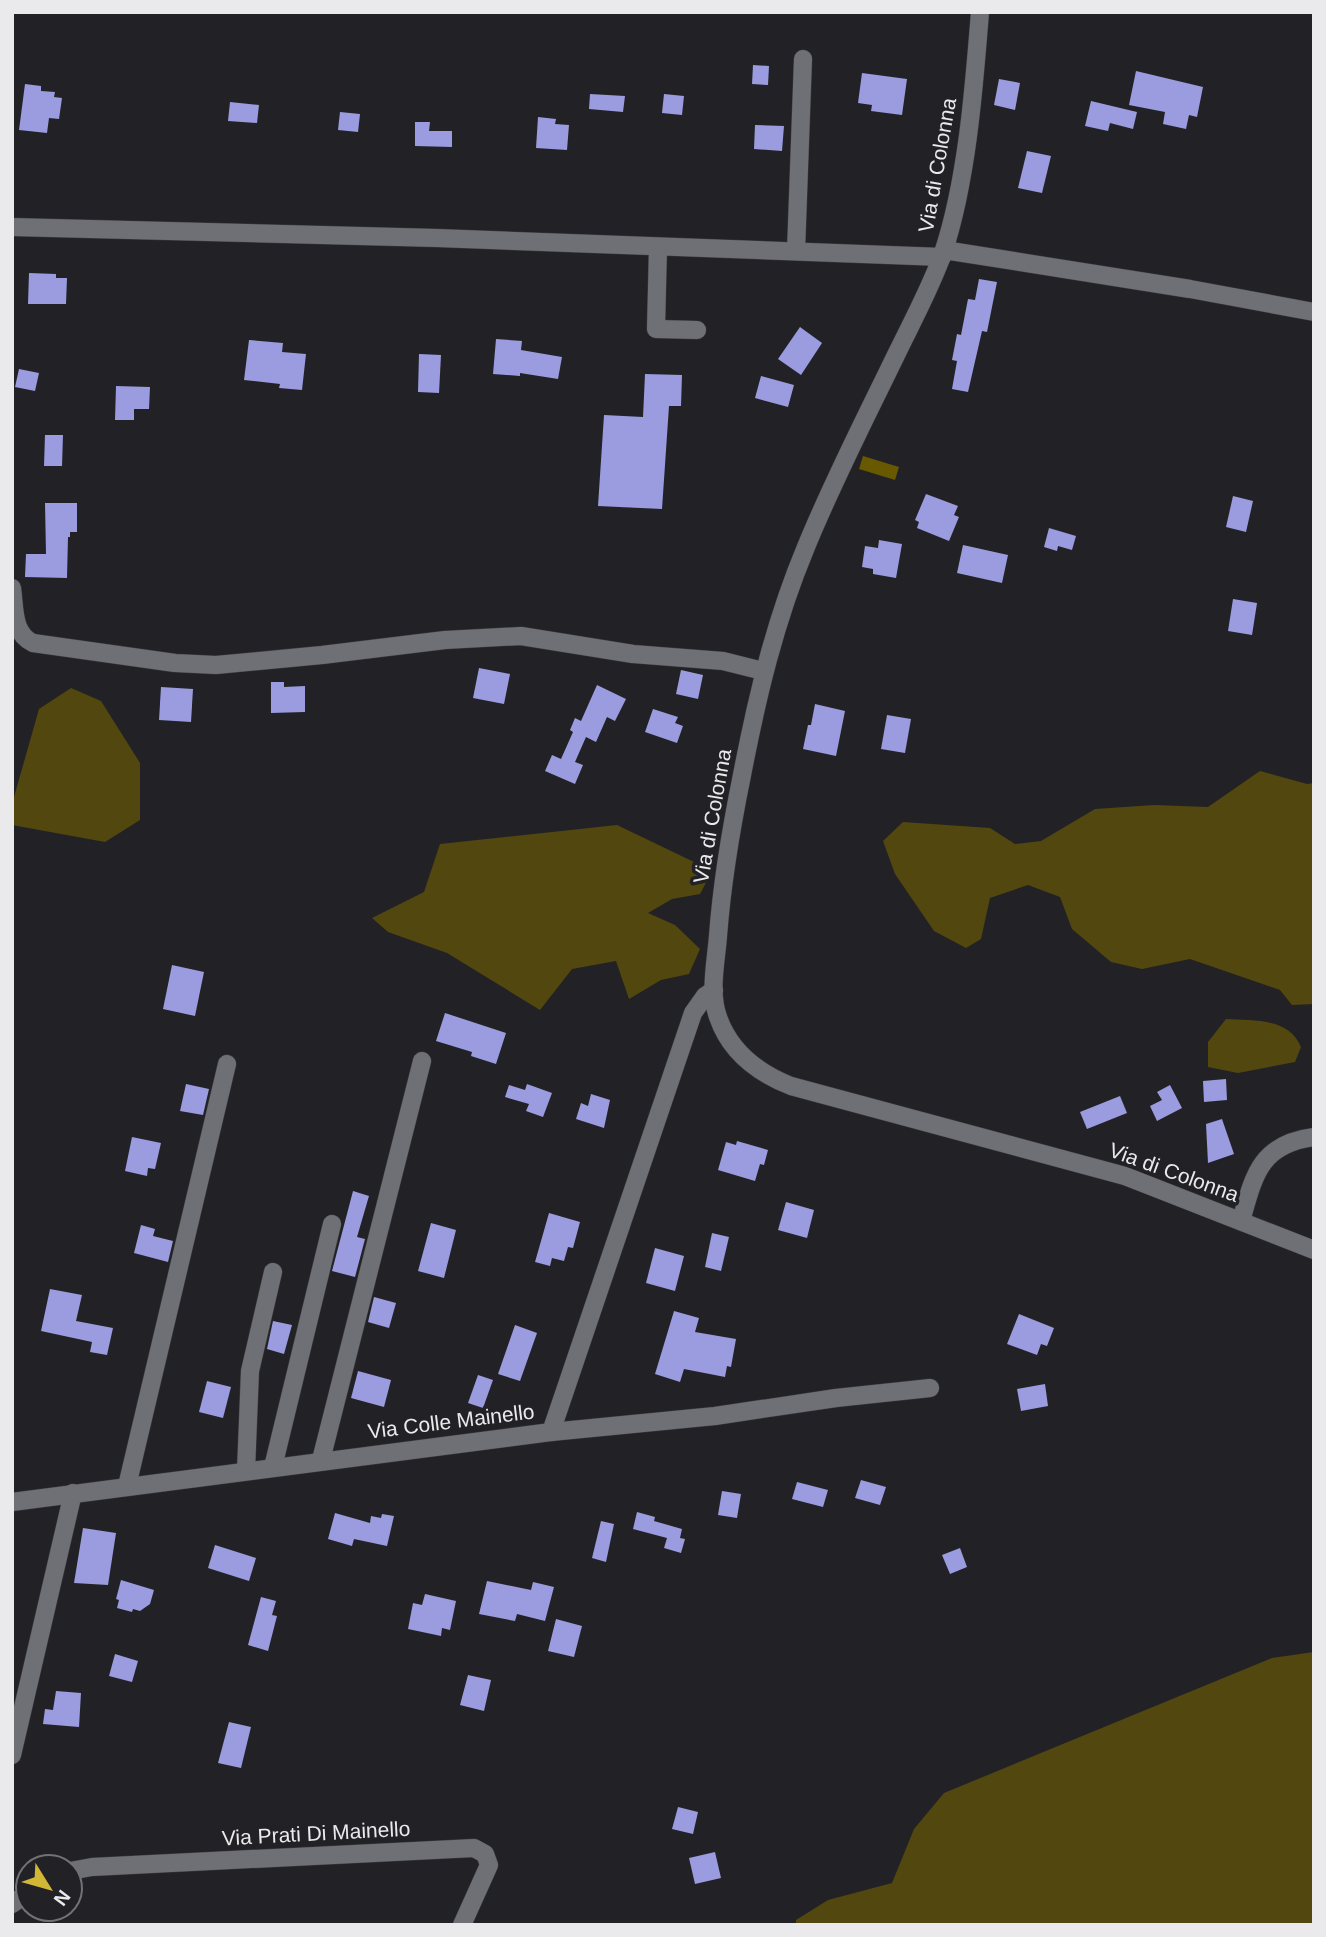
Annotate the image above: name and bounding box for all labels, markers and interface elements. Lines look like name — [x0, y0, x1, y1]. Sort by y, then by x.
street label: Via di Colonna — [914, 96, 960, 234]
street label: Via di Colonna — [689, 747, 735, 885]
street label: Via di Colonna — [1106, 1138, 1242, 1206]
street label: Via Colle Mainello — [366, 1399, 536, 1443]
street label: Via Prati Di Mainello — [221, 1817, 411, 1849]
north arrow — [14, 1853, 84, 1923]
text: N — [50, 1886, 75, 1910]

